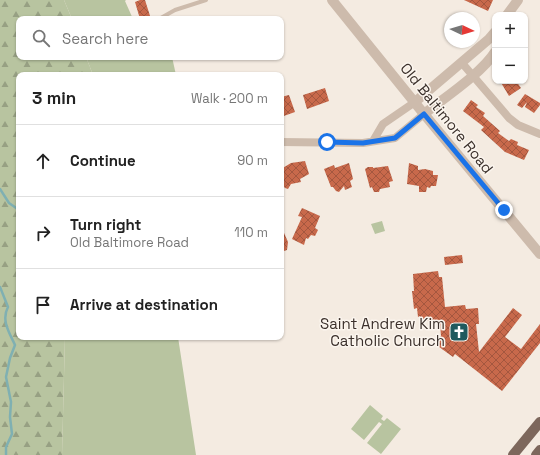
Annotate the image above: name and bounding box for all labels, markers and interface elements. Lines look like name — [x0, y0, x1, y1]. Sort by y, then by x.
north arrow — [444, 12, 480, 48]
map controls — [492, 12, 528, 84]
button: + — [492, 12, 528, 48]
search box — [16, 16, 284, 60]
icon: search — [30, 27, 52, 49]
text: Search here — [62, 29, 148, 48]
button: − — [492, 48, 528, 84]
street label: Old Baltimore Road — [396, 59, 498, 177]
text: 3 min — [32, 87, 76, 109]
text: Walk · 200 m — [191, 90, 268, 107]
route start — [318, 133, 336, 151]
icon: ahead — [32, 150, 54, 172]
text: Continue — [70, 151, 136, 170]
text: 90 m — [237, 152, 268, 169]
route end — [495, 201, 513, 219]
text: Turn right — [70, 215, 141, 234]
icon: right — [32, 222, 54, 244]
text: 110 m — [234, 224, 268, 241]
text: Old Baltimore Road — [70, 234, 189, 251]
icon: arrive — [32, 294, 54, 316]
text: Arrive at destination — [70, 295, 218, 314]
place label: Saint Andrew Kim Catholic Church — [320, 314, 445, 350]
church icon: Saint Andrew Kim Catholic Church — [448, 321, 470, 343]

